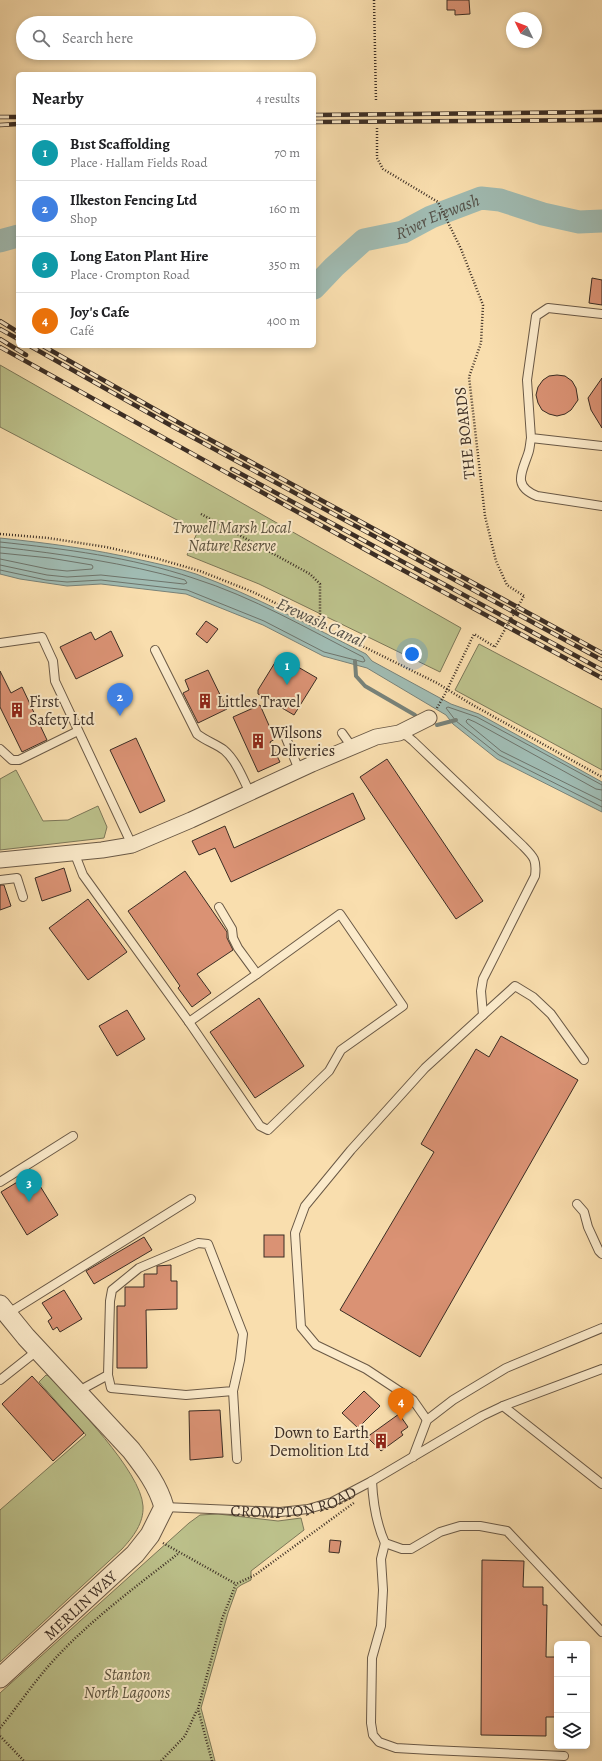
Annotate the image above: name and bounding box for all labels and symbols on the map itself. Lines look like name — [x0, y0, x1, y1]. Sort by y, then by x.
north arrow — [506, 12, 542, 48]
water label: River Erewash — [394, 189, 483, 245]
street label: THE BOARDS — [449, 386, 481, 480]
park label: Trowell Marsh Local Nature Reserve — [173, 517, 291, 557]
water label: Erewash Canal — [273, 592, 369, 653]
your location — [402, 644, 422, 664]
pin: 1 — [274, 652, 300, 685]
pin: 2 — [107, 683, 133, 716]
place label: First Safety Ltd — [29, 691, 95, 731]
place label: Littles Travel — [217, 691, 300, 713]
building icon: Littles Travel — [196, 692, 214, 710]
building icon: First Safety Ltd — [8, 701, 26, 719]
place label: Wilsons Deliveries — [269, 722, 335, 762]
building icon: Wilsons Deliveries — [249, 732, 267, 750]
pin: 3 — [16, 1169, 42, 1202]
pin: 4 — [388, 1388, 414, 1421]
place label: Down to Earth Demolition Ltd — [269, 1422, 369, 1462]
building icon: Down to Earth Demolition Ltd — [372, 1432, 390, 1450]
street label: CROMPTON ROAD — [230, 1481, 361, 1524]
street label: MERLIN WAY — [39, 1566, 122, 1645]
park label: Stanton North Lagoons — [84, 1664, 171, 1704]

